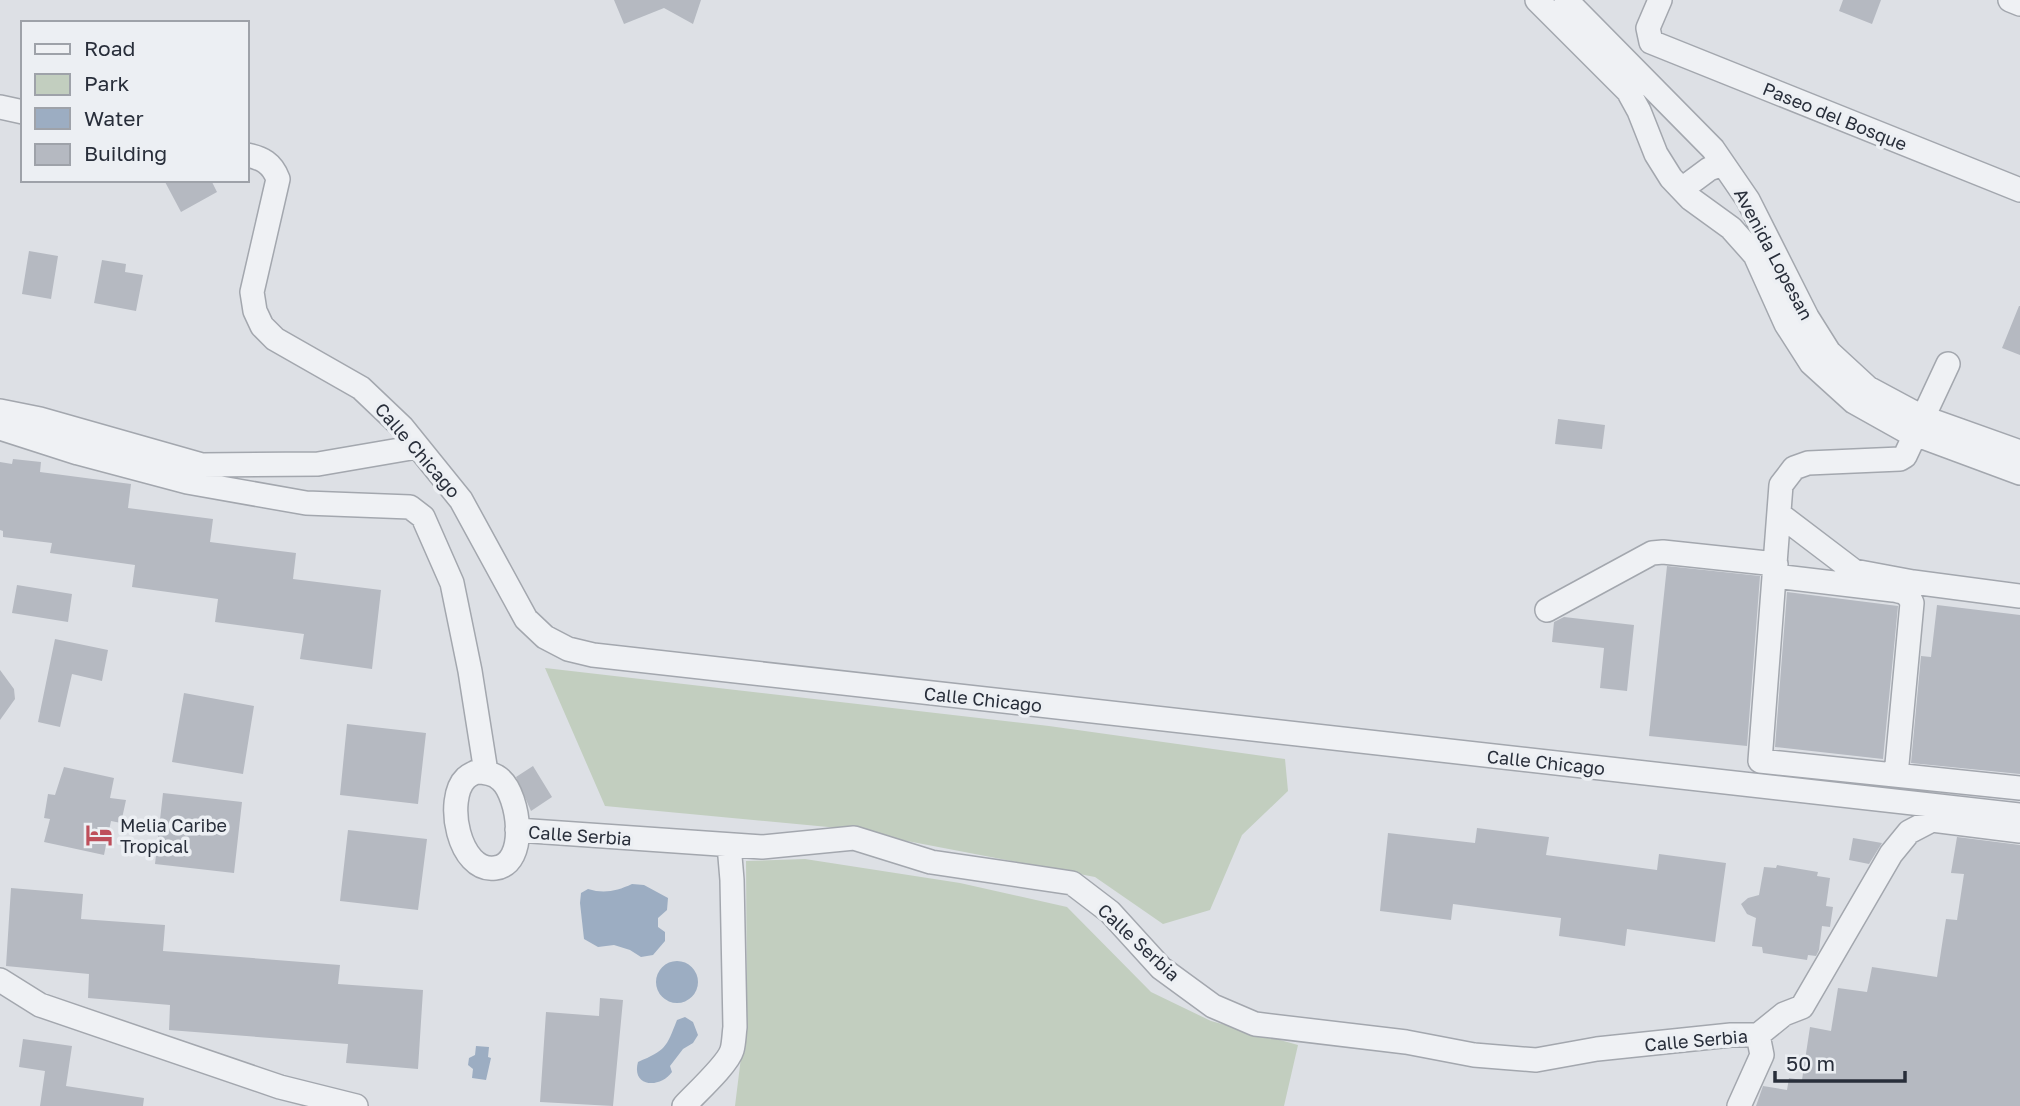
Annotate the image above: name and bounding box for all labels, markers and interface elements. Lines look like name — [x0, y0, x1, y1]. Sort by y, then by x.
legend — [21, 21, 248, 182]
text: Road — [84, 35, 135, 61]
text: Park — [84, 70, 130, 96]
street label: Paseo del Bosque — [1760, 77, 1910, 155]
text: Water — [84, 105, 144, 131]
text: Building — [84, 140, 167, 166]
street label: Avenida Lopesan — [1730, 184, 1818, 324]
street label: Calle Chicago — [371, 398, 465, 502]
street label: Calle Chicago — [923, 682, 1043, 716]
street label: Calle Chicago — [1486, 745, 1606, 779]
place label: Melia Caribe Tropical — [120, 814, 227, 857]
hotel icon: Melia Caribe Tropical — [84, 820, 114, 850]
street label: Calle Serbia — [527, 820, 633, 850]
street label: Calle Serbia — [1094, 899, 1184, 985]
street label: Calle Serbia — [1643, 1025, 1749, 1055]
scale bar — [1775, 1040, 1904, 1084]
text: 50 m — [1786, 1050, 1835, 1076]

